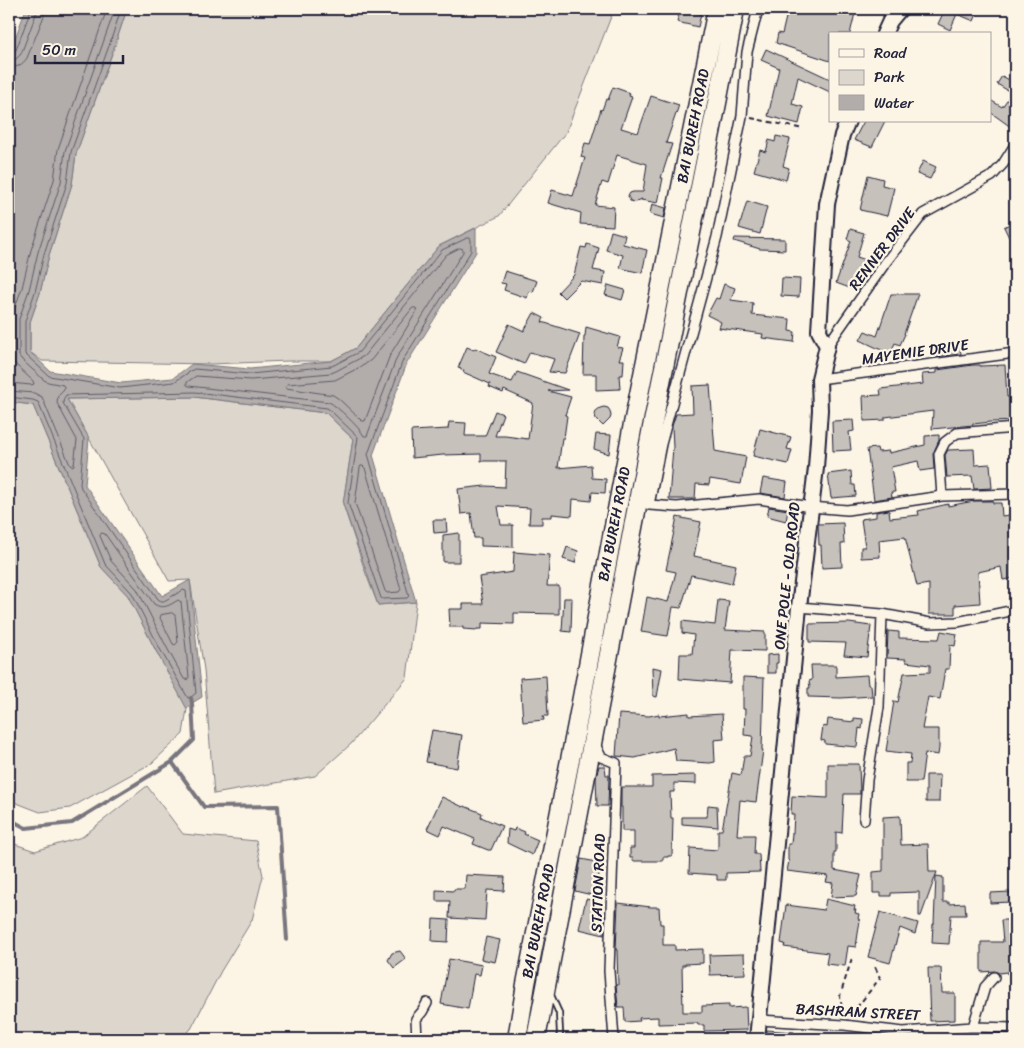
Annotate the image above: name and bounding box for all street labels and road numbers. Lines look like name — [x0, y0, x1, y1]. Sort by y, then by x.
street label: BAI BUREH ROAD — [669, 66, 717, 186]
street label: RENNER DRIVE — [842, 200, 923, 296]
street label: MAYEMIE DRIVE — [860, 331, 972, 372]
street label: BAI BUREH ROAD — [590, 464, 638, 584]
street label: ONE POLE - OLD ROAD — [766, 501, 808, 651]
street label: STATION ROAD — [583, 833, 613, 933]
street label: BAI BUREH ROAD — [514, 861, 562, 981]
street label: BASHRAM STREET — [795, 996, 922, 1028]

